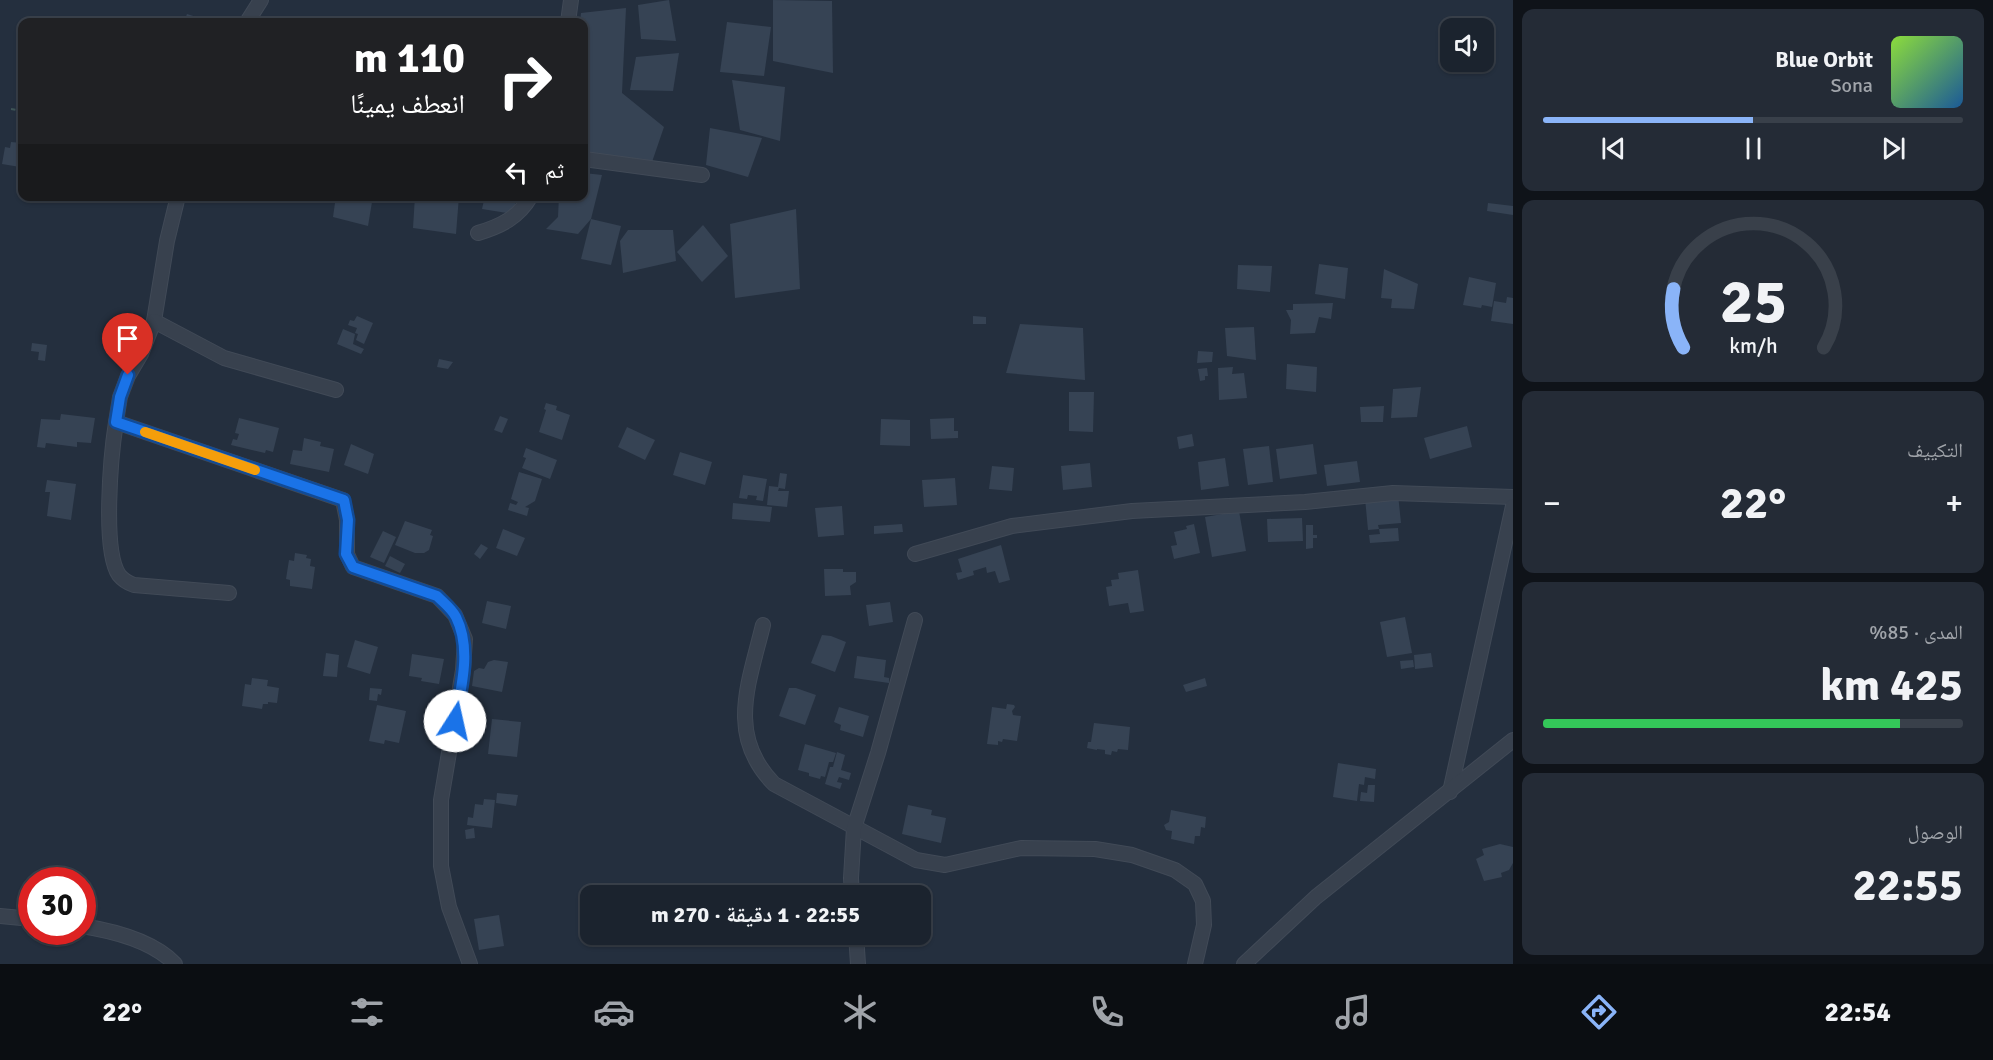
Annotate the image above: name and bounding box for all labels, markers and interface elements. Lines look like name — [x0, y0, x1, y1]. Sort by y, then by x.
map controls — [1440, 18, 1494, 72]
button: sound — [1440, 18, 1494, 72]
text: 110 m — [354, 33, 465, 84]
icon: right — [486, 42, 564, 120]
text: Blue Orbit — [1775, 46, 1873, 73]
text: Sona — [1830, 73, 1873, 98]
text: انعطف يمينًا — [350, 88, 465, 121]
icon: previous — [1597, 132, 1630, 165]
icon: pause — [1737, 132, 1770, 165]
icon: next — [1877, 132, 1910, 165]
icon: left — [500, 156, 533, 189]
text: ثم — [545, 157, 564, 184]
text: 25 — [1719, 263, 1787, 340]
pin — [102, 313, 153, 375]
icon: arrive — [111, 322, 144, 355]
text: km/h — [1729, 333, 1777, 359]
text: التكييف — [1907, 438, 1963, 463]
text: 22° — [1720, 476, 1786, 531]
text: − — [1543, 483, 1561, 524]
text: + — [1945, 483, 1963, 524]
text: المدى · 85% — [1869, 620, 1963, 645]
text: 425 km — [1820, 658, 1963, 713]
position arrow — [423, 689, 487, 753]
text: الوصول — [1908, 820, 1963, 845]
text: 22:55 — [1853, 858, 1963, 913]
speed limit sign: 30 — [18, 867, 96, 945]
text: 22:55 · 1 دقيقة · 270 m — [651, 901, 860, 928]
icon: filters — [346, 991, 388, 1033]
icon: car — [593, 991, 635, 1033]
icon: climate — [839, 991, 881, 1033]
icon: phone — [1086, 991, 1128, 1033]
icon: music — [1332, 991, 1374, 1033]
icon: directions — [1578, 991, 1620, 1033]
text: 22° — [102, 996, 142, 1029]
text: 22:54 — [1825, 996, 1891, 1029]

